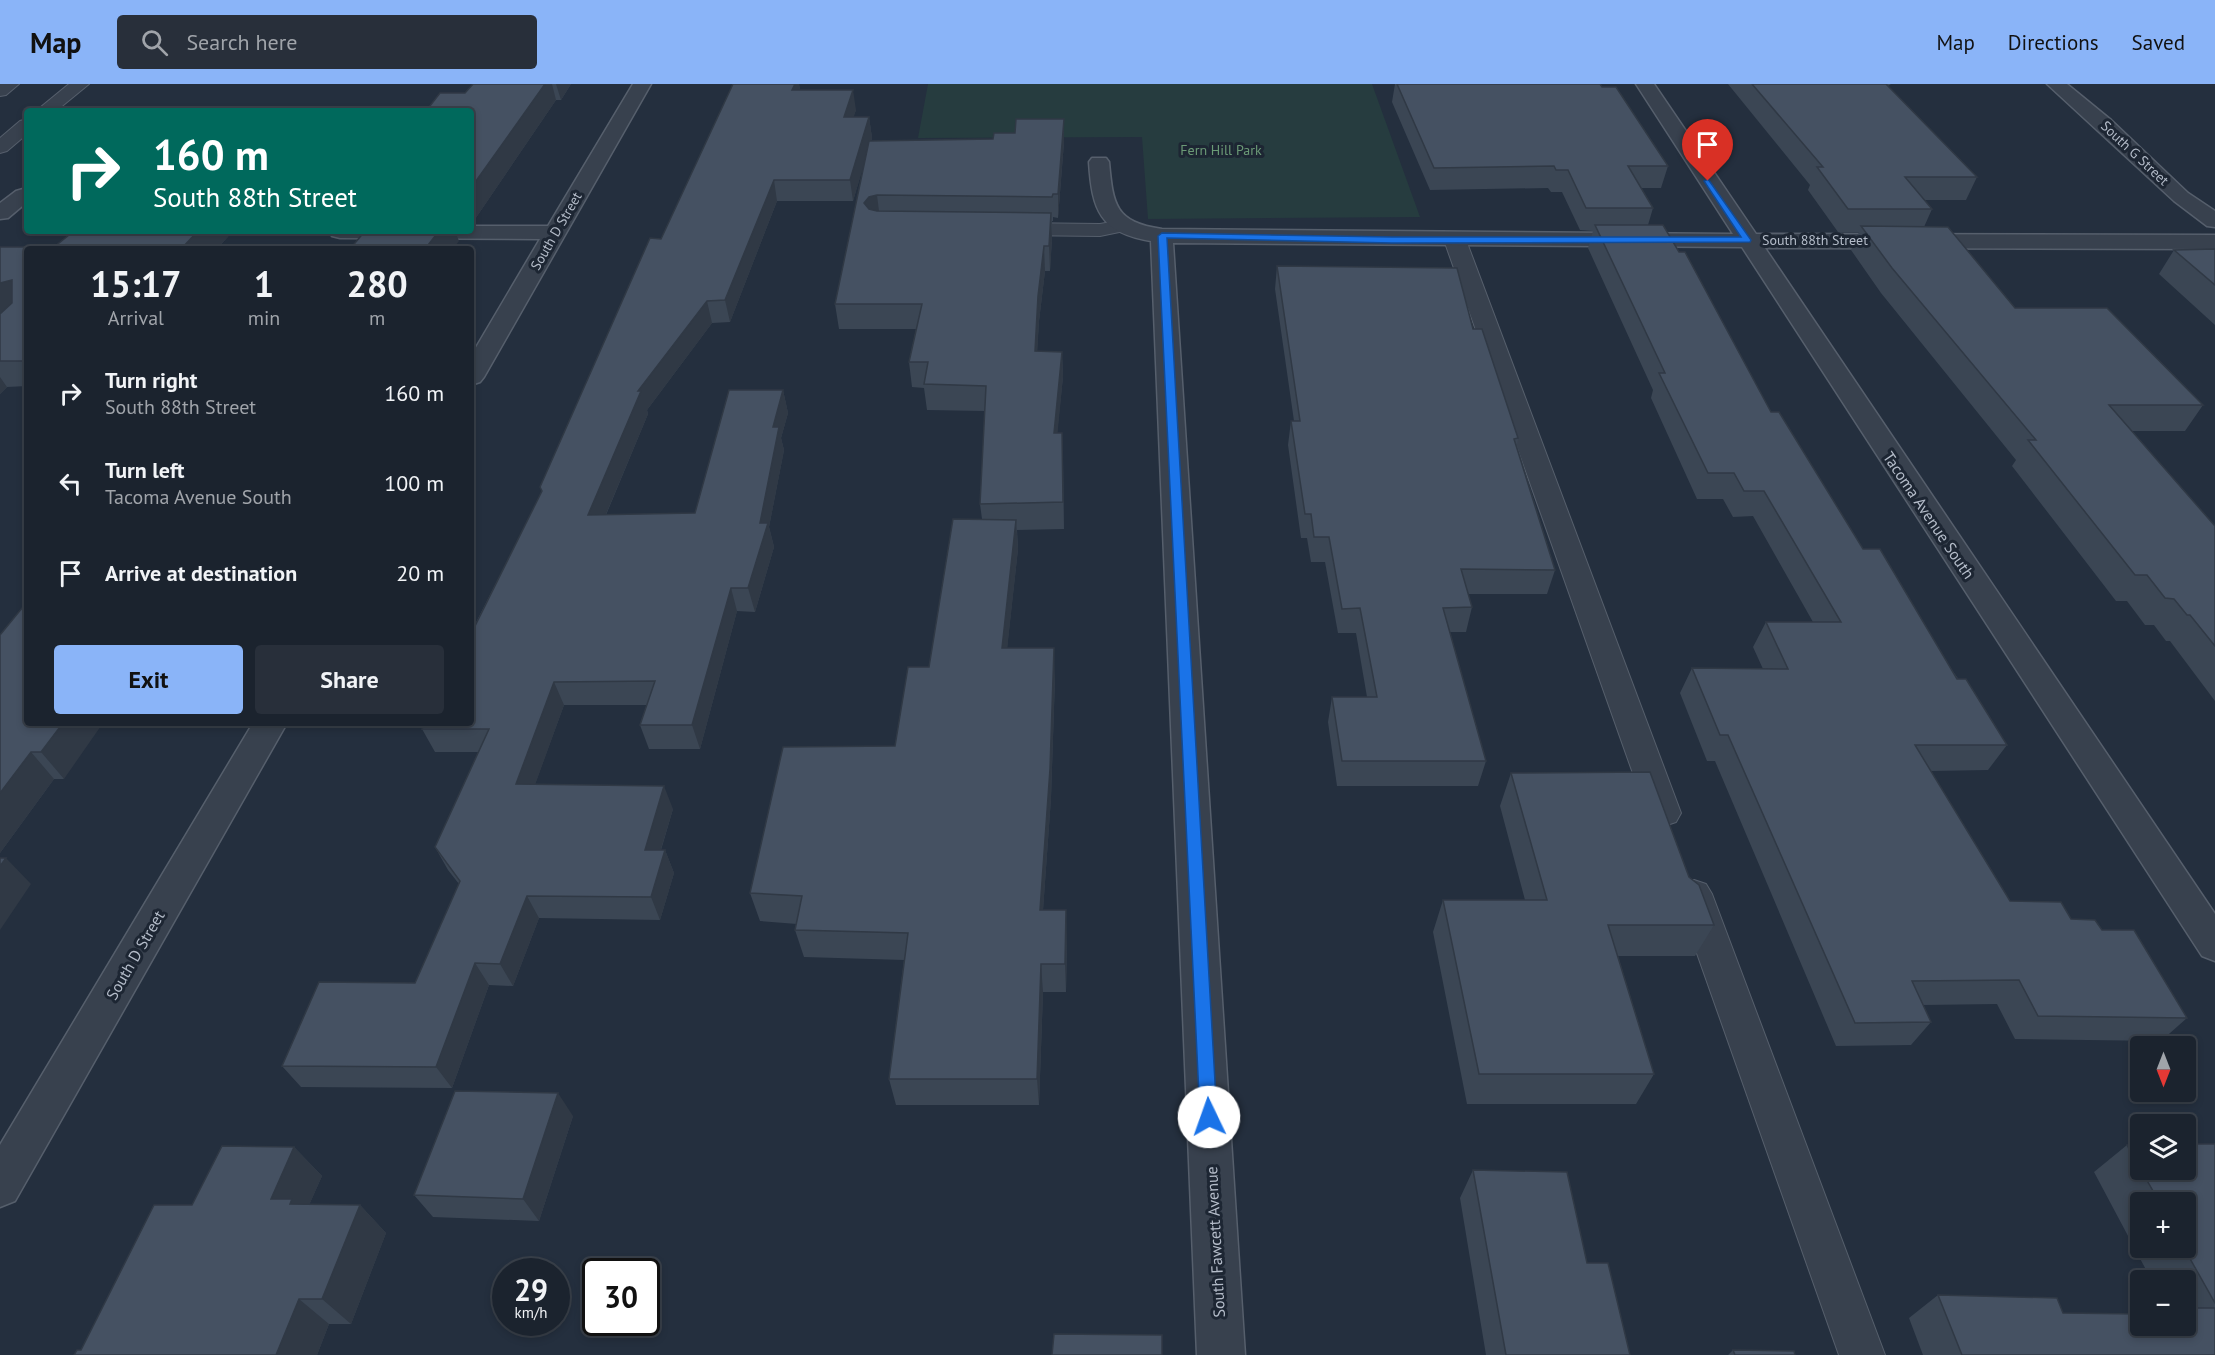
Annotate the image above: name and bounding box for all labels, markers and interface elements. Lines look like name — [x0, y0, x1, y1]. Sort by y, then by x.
search box — [117, 15, 537, 69]
text: Map — [30, 24, 81, 61]
icon: search — [138, 26, 171, 59]
text: Search here — [186, 28, 297, 56]
text: Map — [1936, 29, 1975, 56]
text: Directions — [2008, 29, 2099, 56]
text: Saved — [2132, 29, 2185, 56]
street label: South G Street — [2097, 117, 2173, 189]
pin — [1682, 119, 1733, 181]
text: 160 m — [153, 127, 269, 182]
icon: arrive — [1691, 128, 1724, 161]
icon: right — [54, 132, 132, 210]
park label: Fern Hill Park — [1180, 141, 1262, 159]
text: South 88th Street — [153, 180, 357, 214]
street label: South D Street — [526, 188, 586, 273]
street label: South 88th Street — [1762, 231, 1868, 249]
text: 15:17 — [90, 260, 182, 307]
text: 1 — [254, 260, 274, 307]
text: 280 — [347, 260, 408, 307]
text: Arrival — [108, 305, 164, 331]
text: min — [248, 305, 280, 331]
text: m — [369, 305, 385, 331]
text: Turn right — [105, 366, 197, 394]
icon: right — [54, 377, 87, 410]
text: 160 m — [384, 379, 444, 407]
text: South 88th Street — [105, 394, 256, 420]
street label: Tacoma Avenue South — [1879, 447, 1979, 583]
text: Turn left — [105, 456, 185, 484]
icon: left — [54, 467, 87, 500]
text: 100 m — [384, 469, 444, 497]
text: Tacoma Avenue South — [105, 484, 292, 510]
icon: arrive — [54, 557, 87, 590]
text: Arrive at destination — [105, 559, 297, 587]
text: 20 m — [396, 559, 444, 587]
button: Exit — [54, 645, 243, 714]
button: Share — [255, 645, 444, 714]
street label: South D Street — [101, 906, 169, 1003]
north arrow — [2130, 1036, 2196, 1102]
map controls — [2130, 1036, 2196, 1336]
position arrow — [1177, 1085, 1241, 1149]
button: layers — [2130, 1114, 2196, 1180]
street label: South Fawcett Avenue — [1201, 1166, 1229, 1318]
button: + — [2130, 1192, 2196, 1258]
speed limit sign: 30 — [582, 1258, 660, 1336]
text: 29 — [514, 1270, 548, 1309]
button: − — [2130, 1270, 2196, 1336]
text: km/h — [515, 1303, 547, 1322]

